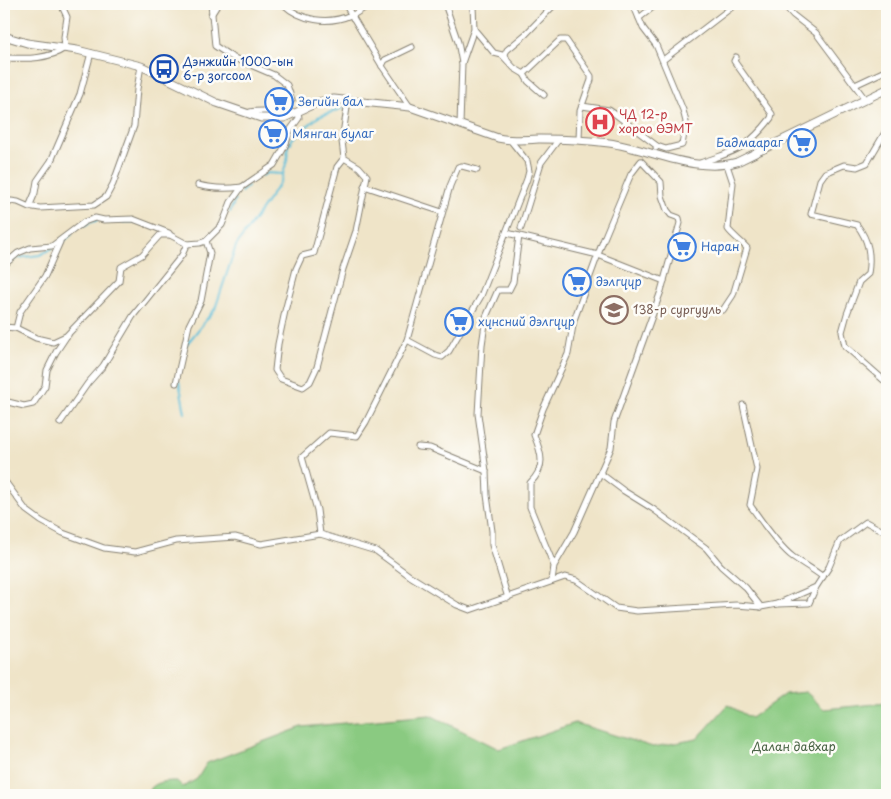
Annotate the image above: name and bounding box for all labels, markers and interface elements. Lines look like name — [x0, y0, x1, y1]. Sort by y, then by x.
place label: Дэнжийн 1000-ын 6-р зогсоол — [182, 52, 293, 84]
bus stop icon: Дэнжийн 1000-ын 6-р зогсоол — [149, 54, 179, 84]
supermarket icon: Зөгийн бал — [264, 87, 294, 117]
place label: Зөгийн бал — [298, 92, 363, 110]
place label: ЧД 12-р хороо ӨЭМТ — [619, 105, 694, 137]
hospital icon: ЧД 12-р хороо ӨЭМТ — [585, 107, 615, 137]
supermarket icon: Мянган булаг — [258, 119, 288, 149]
place label: Мянган булаг — [292, 124, 375, 142]
supermarket icon: Бадмаараг — [787, 128, 817, 158]
place label: Бадмаараг — [716, 133, 784, 151]
supermarket icon: Наран — [667, 232, 697, 262]
place label: Наран — [701, 237, 739, 255]
supermarket icon: дэлгүүр — [562, 267, 592, 297]
place label: дэлгүүр — [596, 272, 642, 290]
school or university icon: 138-р сургууль — [599, 295, 629, 325]
place label: 138-р сургууль — [633, 300, 721, 318]
supermarket icon: хүнсний дэлгүүр — [444, 307, 474, 337]
place label: хүнсний дэлгүүр — [478, 312, 575, 330]
park label: Далан давхар — [751, 737, 836, 755]

